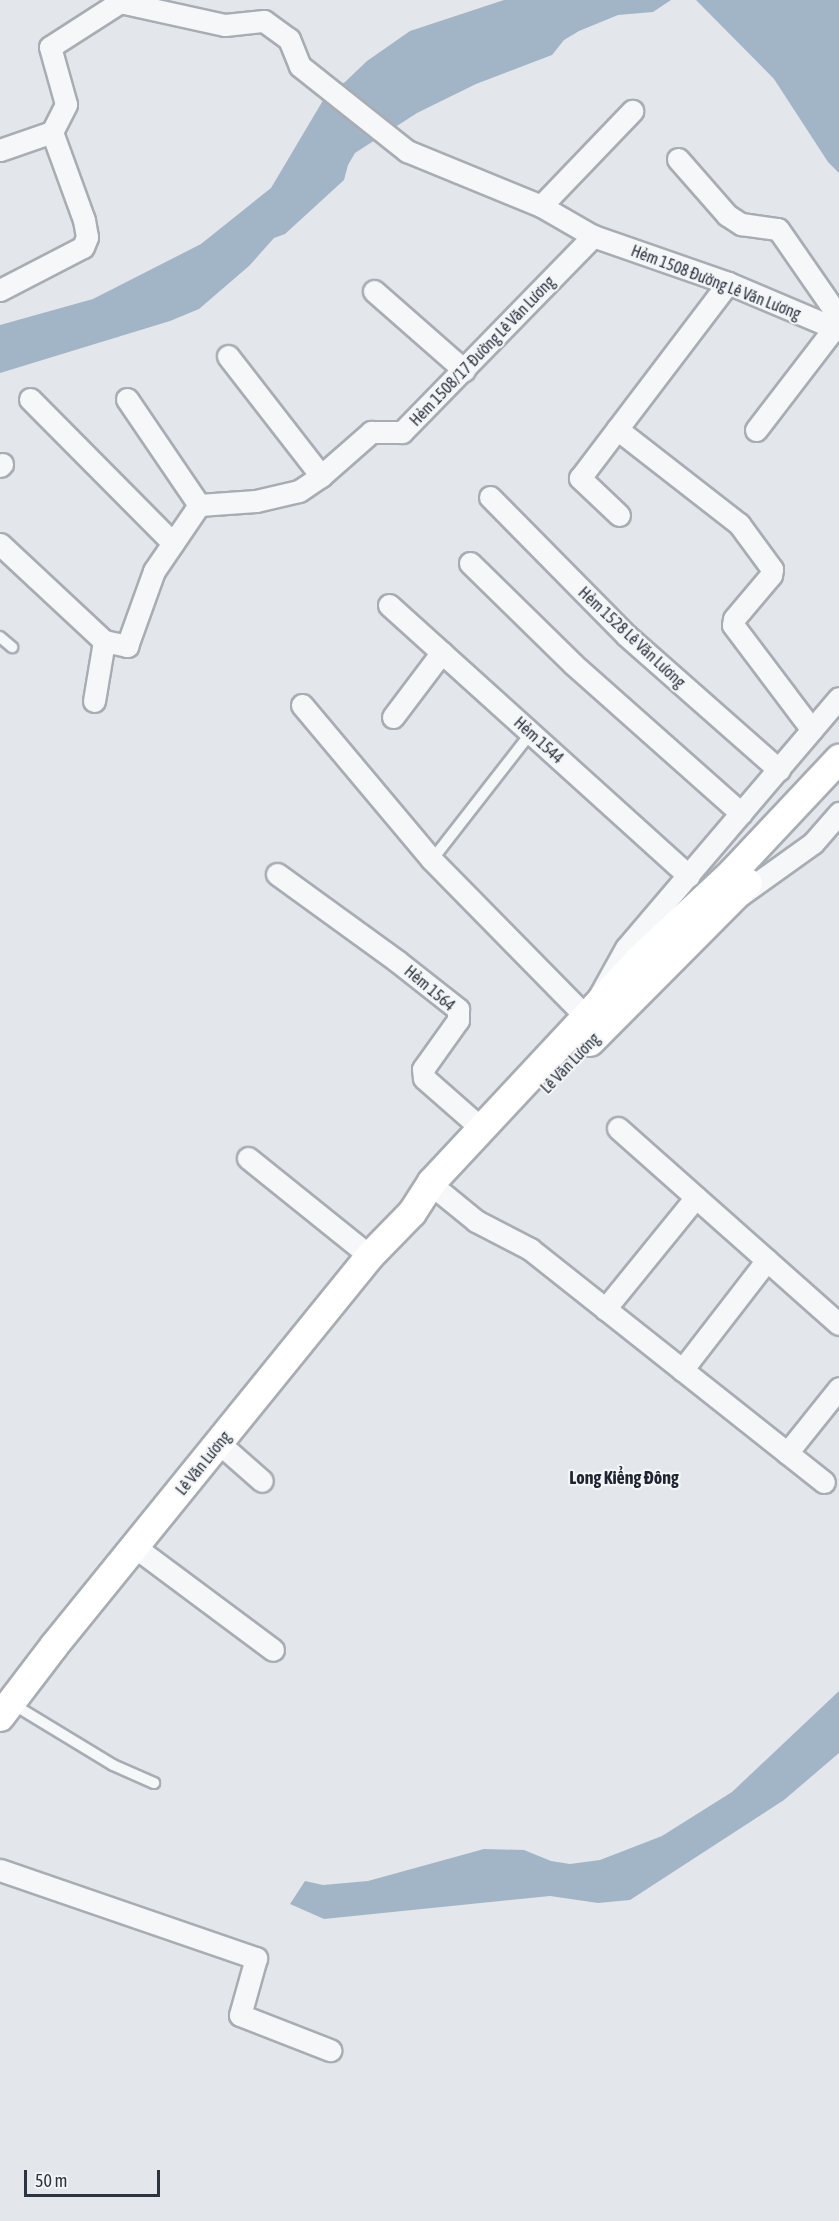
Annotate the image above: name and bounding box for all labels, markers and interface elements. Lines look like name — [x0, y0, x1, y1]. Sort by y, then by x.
street label: Hẻm 1508 Đường Lê Văn Lương — [629, 241, 803, 323]
street label: Hẻm 1508/17 Đường Lê Văn Lương — [405, 272, 559, 430]
street label: Hẻm 1528 Lê Văn Lương — [575, 583, 689, 691]
street label: Hẻm 1544 — [510, 713, 568, 767]
street label: Hẻm 1564 — [401, 961, 459, 1015]
street label: Lê Văn Lương — [537, 1029, 603, 1097]
street label: Lê Văn Lương — [171, 1427, 235, 1499]
district label: Long Kiểng Đông — [569, 1467, 679, 1489]
scale bar — [27, 2158, 164, 2196]
text: 50 m — [35, 2170, 67, 2191]

